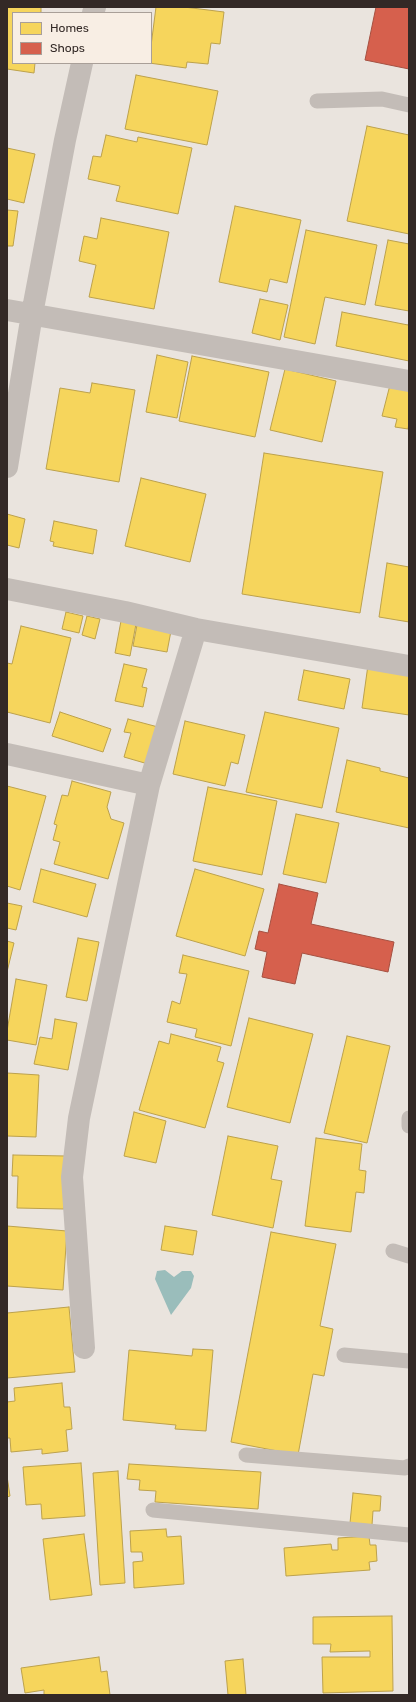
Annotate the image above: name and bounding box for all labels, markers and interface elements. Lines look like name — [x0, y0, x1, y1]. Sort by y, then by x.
legend — [12, 12, 152, 64]
text: Homes — [50, 21, 89, 35]
text: Shops — [50, 41, 85, 55]

